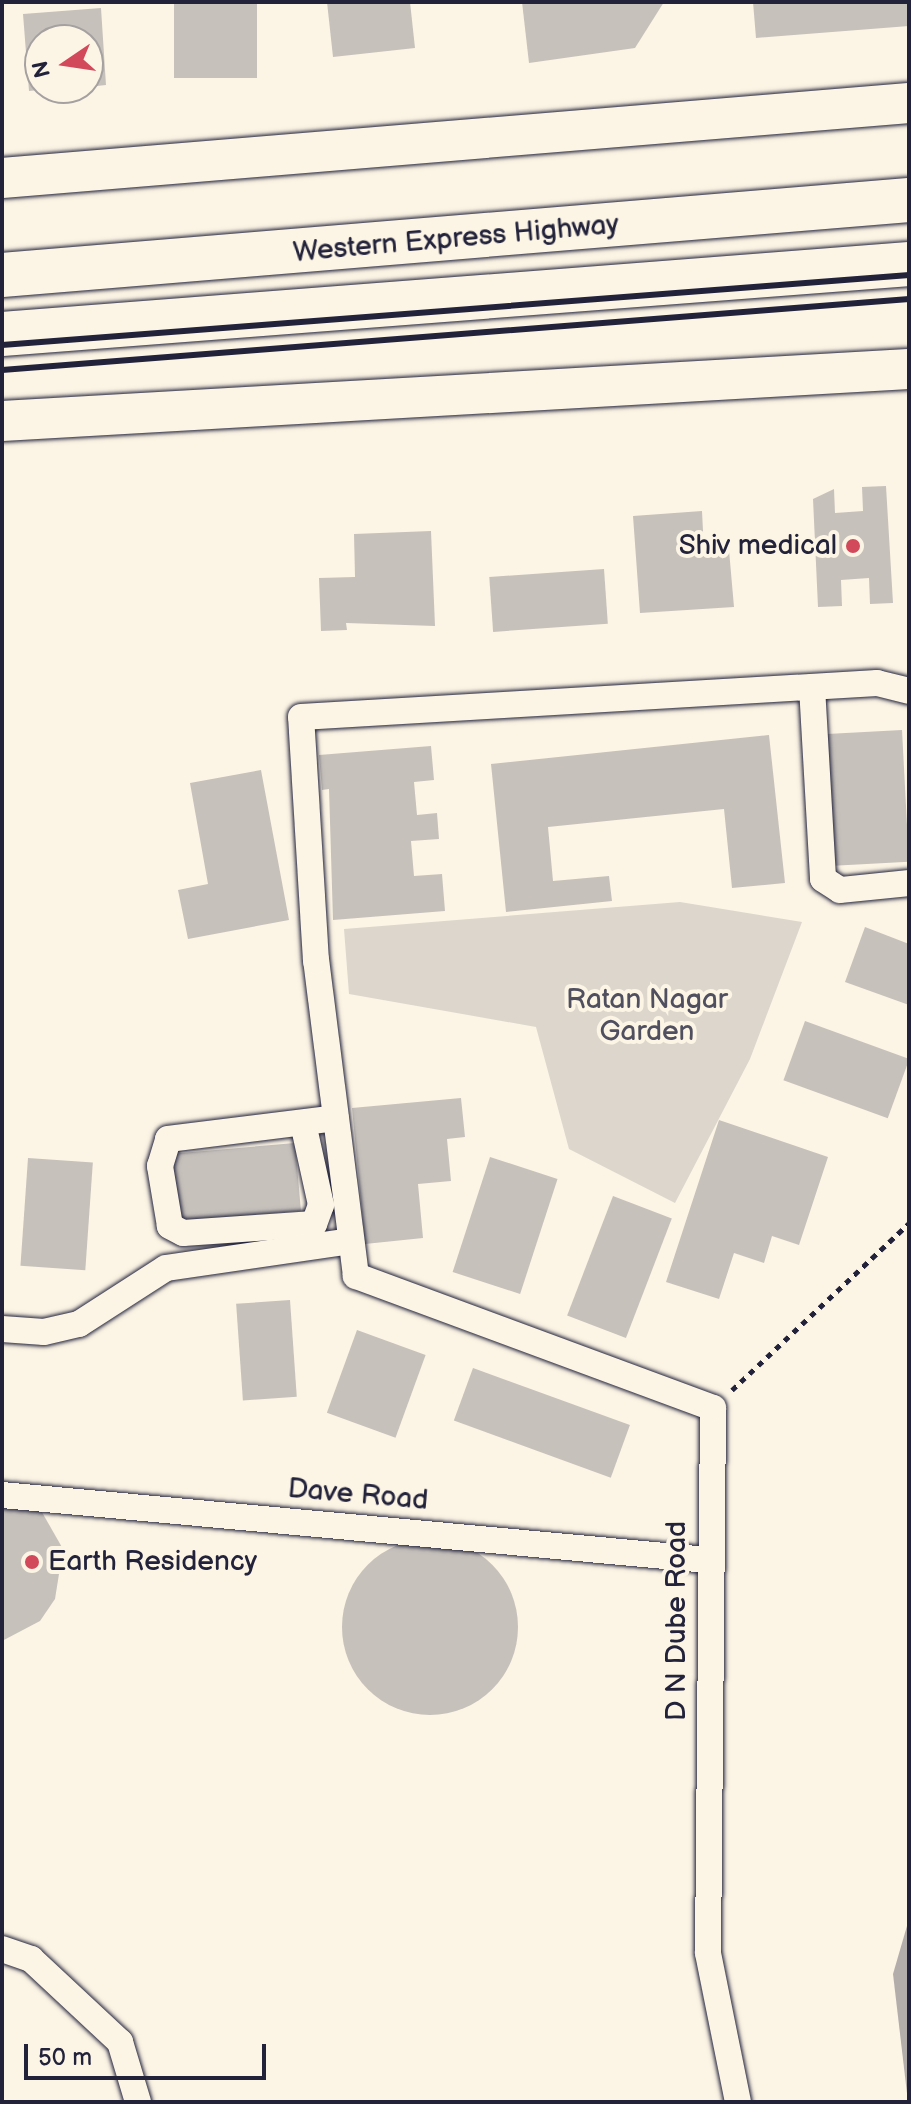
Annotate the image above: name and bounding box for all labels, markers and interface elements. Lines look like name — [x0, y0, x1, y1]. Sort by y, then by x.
north arrow — [24, 24, 104, 104]
text: N — [27, 58, 57, 80]
street label: Western Express Highway — [292, 208, 620, 270]
place label: Shiv medical — [679, 529, 837, 563]
marker: Shiv medical — [844, 537, 862, 555]
park label: Ratan Nagar Garden — [566, 983, 728, 1049]
street label: Dave Road — [286, 1472, 430, 1518]
street label: D N Dube Road — [660, 1521, 694, 1721]
place label: Earth Residency — [48, 1545, 257, 1579]
marker: Earth Residency — [23, 1553, 41, 1571]
scale bar — [28, 2028, 270, 2078]
text: 50 m — [38, 2043, 92, 2072]

